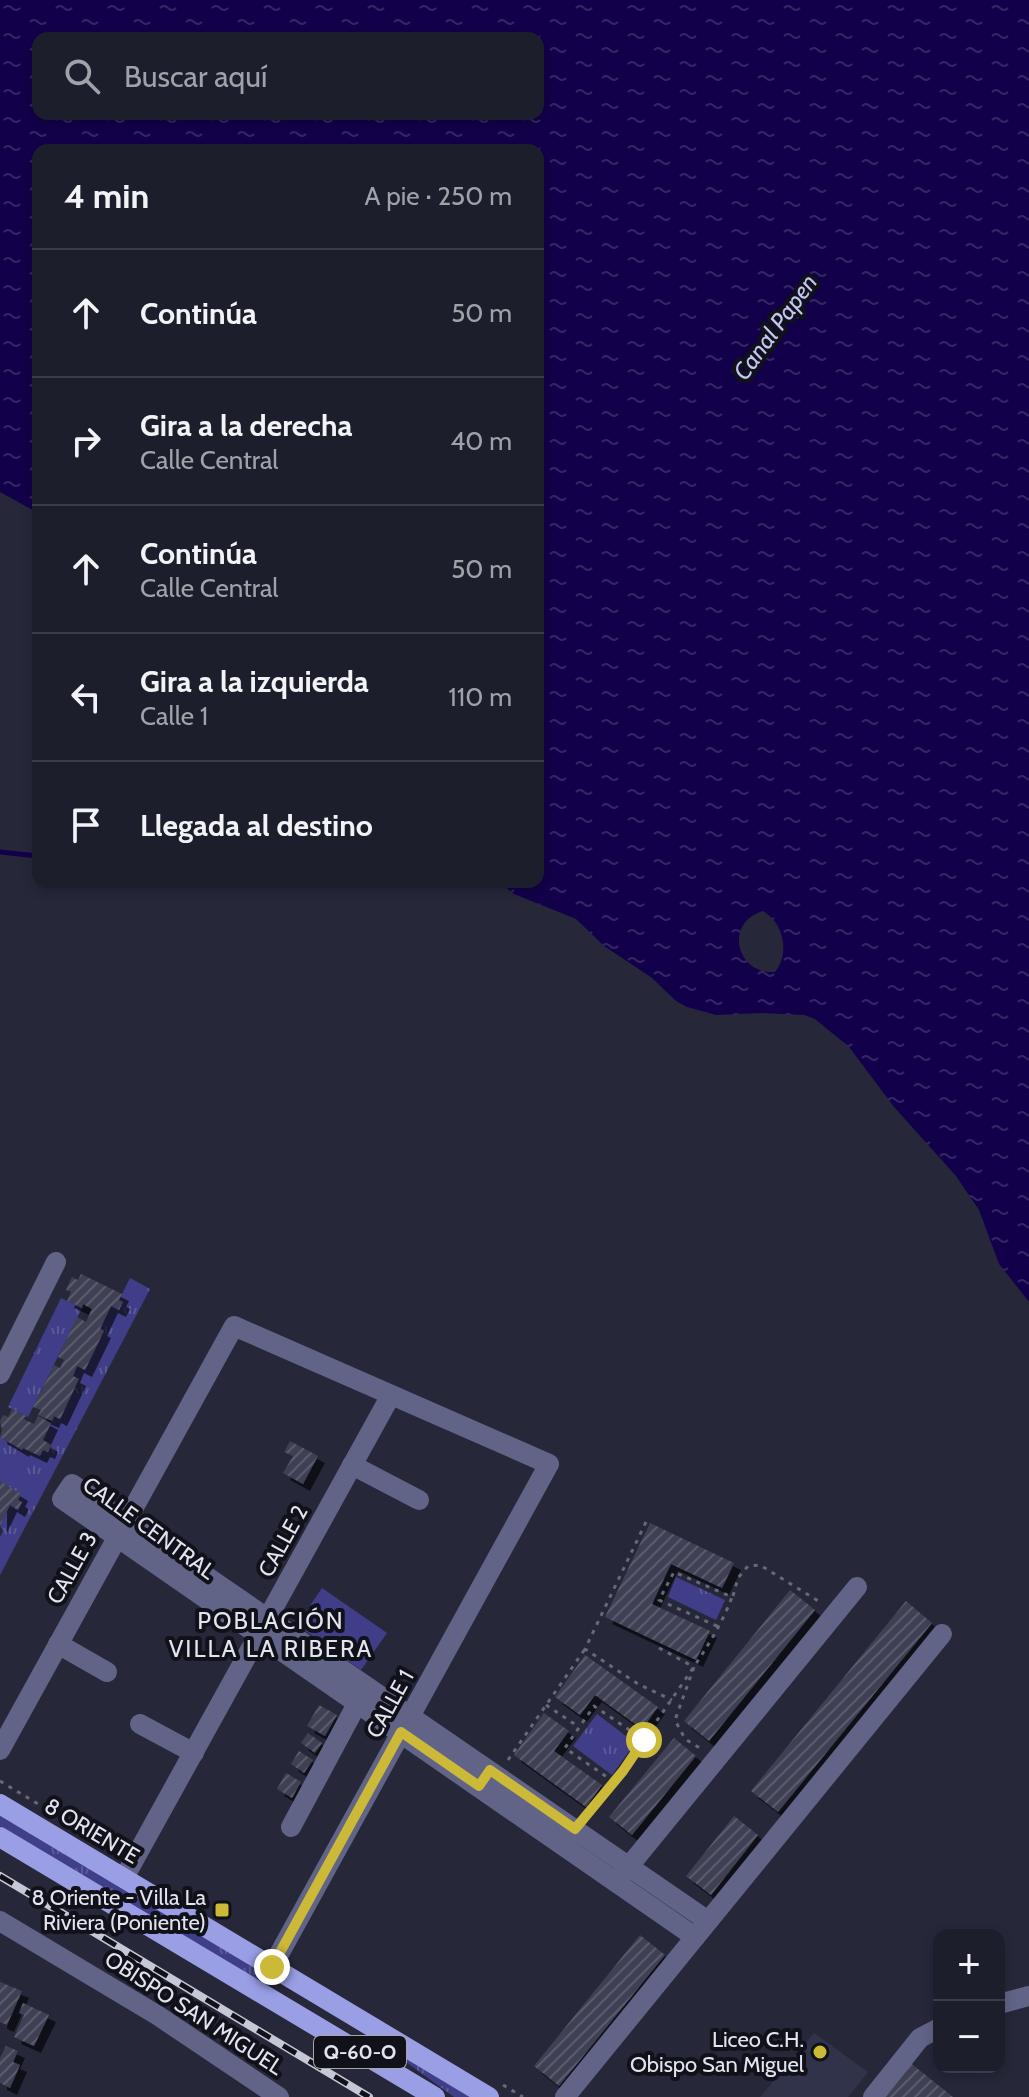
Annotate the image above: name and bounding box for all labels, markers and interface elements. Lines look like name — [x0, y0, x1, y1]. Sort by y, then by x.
search box — [32, 32, 544, 120]
icon: search — [60, 54, 104, 98]
text: Buscar aquí — [124, 58, 267, 95]
text: 4 min — [64, 175, 149, 217]
text: A pie · 250 m — [364, 180, 512, 212]
water label: Canal Papen — [727, 268, 823, 386]
icon: ahead — [64, 291, 108, 335]
text: Continúa — [140, 295, 257, 332]
text: 50 m — [451, 297, 512, 329]
text: Gira a la derecha — [140, 407, 352, 444]
icon: right — [64, 419, 108, 463]
text: 40 m — [450, 425, 512, 457]
text: Calle Central — [140, 444, 279, 476]
text: Continúa — [140, 535, 257, 572]
icon: ahead — [64, 547, 108, 591]
text: 50 m — [451, 553, 512, 585]
text: Calle Central — [140, 572, 279, 604]
text: Gira a la izquierda — [140, 663, 369, 700]
icon: left — [64, 675, 108, 719]
text: 110 m — [448, 681, 512, 713]
text: Calle 1 — [140, 700, 208, 732]
icon: arrive — [64, 803, 108, 847]
text: Llegada al destino — [140, 807, 373, 844]
street label: CALLE CENTRAL — [78, 1471, 220, 1585]
street label: CALLE 2 — [252, 1500, 314, 1582]
street label: CALLE 3 — [41, 1527, 103, 1609]
district label: POBLACIÓN VILLA LA RIBERA — [169, 1606, 373, 1663]
street label: CALLE 1 — [360, 1665, 420, 1743]
route start — [626, 1722, 662, 1758]
street label: 8 ORIENTE — [40, 1792, 144, 1870]
place label: 8 Oriente - Villa La Riviera (Poniente) — [32, 1884, 206, 1936]
marker: 8 Oriente - Villa La Riviera (Poniente) — [213, 1901, 231, 1919]
map controls — [933, 1929, 1005, 2073]
button: + — [933, 1929, 1005, 2001]
street label: OBISPO SAN MIGUEL — [100, 1945, 288, 2081]
route end — [254, 1949, 290, 1985]
button: − — [933, 2001, 1005, 2073]
place label: Liceo C.H. Obispo San Miguel — [630, 2026, 805, 2078]
road number: Q-60-O — [314, 2036, 406, 2068]
marker: Liceo C.H. Obispo San Miguel — [811, 2043, 829, 2061]

